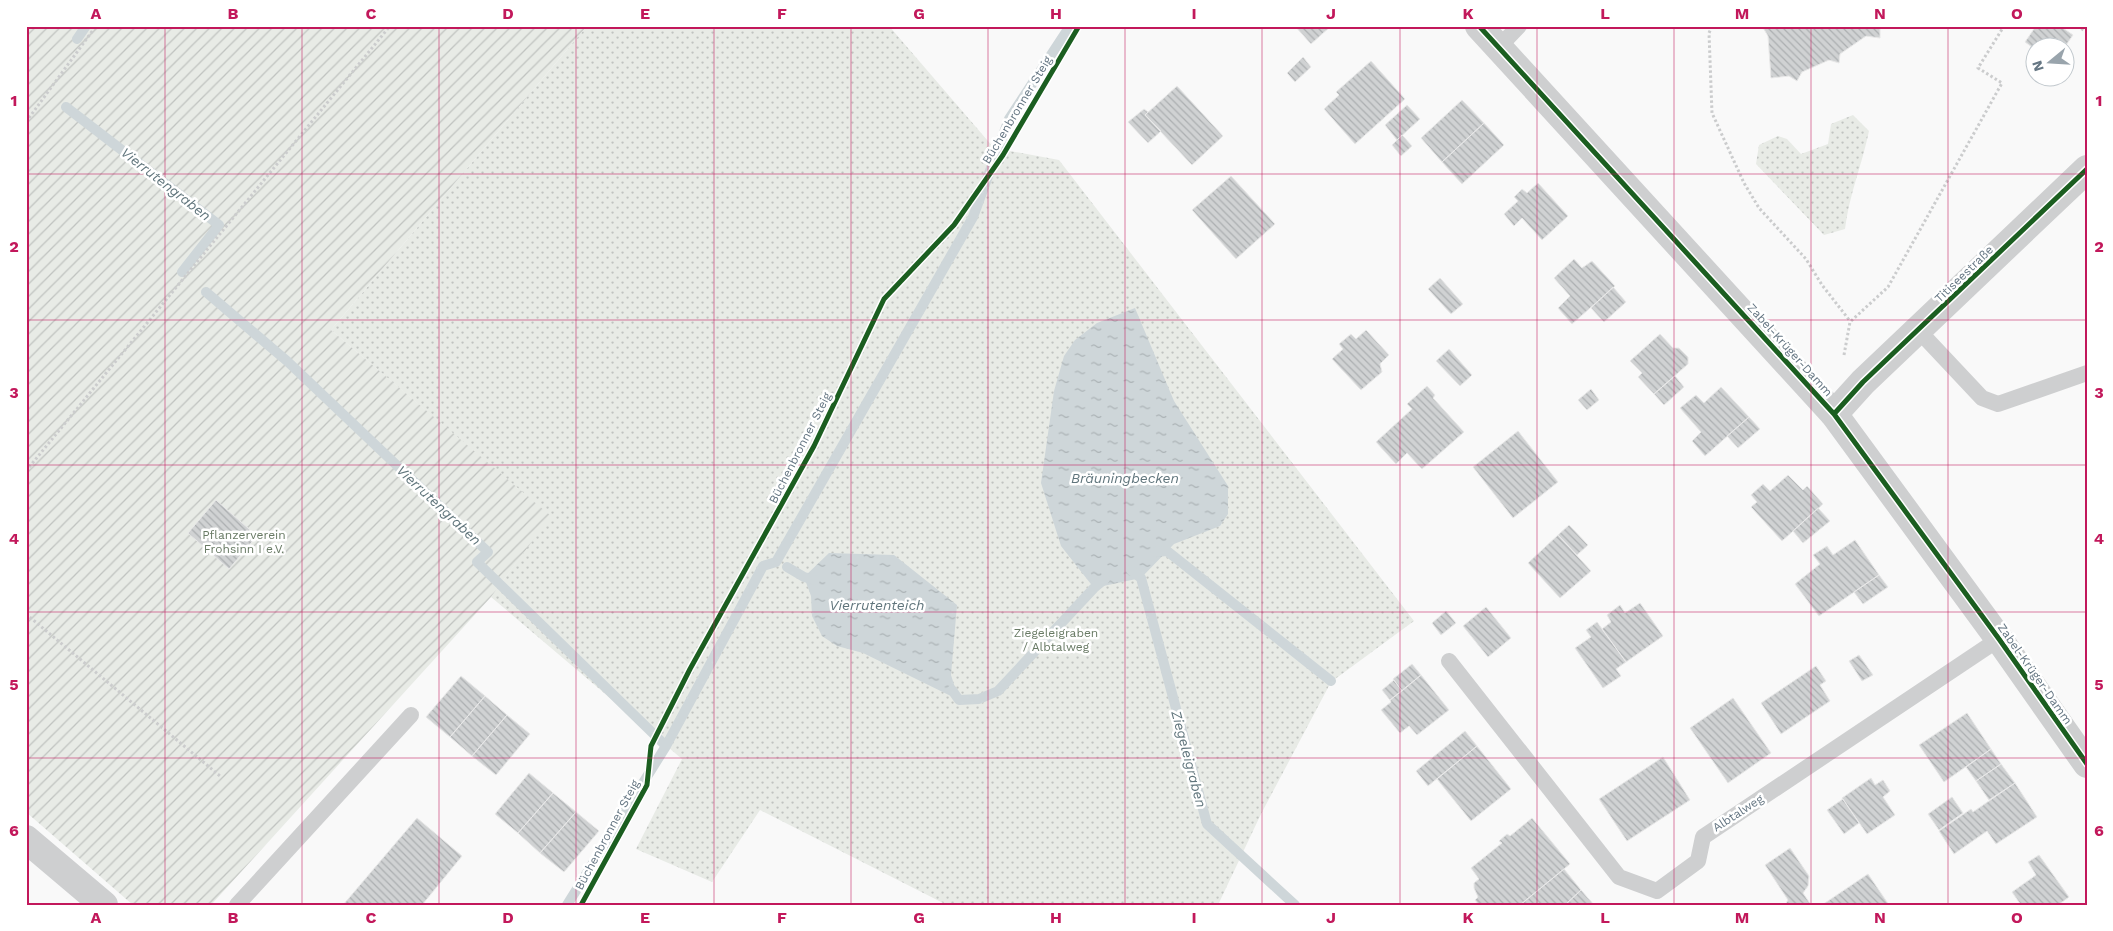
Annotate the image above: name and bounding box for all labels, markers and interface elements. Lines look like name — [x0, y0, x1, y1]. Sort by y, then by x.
text: A — [91, 4, 102, 23]
text: B — [228, 4, 239, 23]
text: C — [366, 4, 377, 23]
text: D — [502, 4, 514, 23]
text: E — [640, 4, 650, 23]
text: F — [777, 4, 787, 23]
text: G — [913, 4, 925, 23]
text: H — [1050, 4, 1062, 23]
text: I — [1191, 4, 1197, 23]
text: J — [1326, 4, 1336, 23]
text: K — [1462, 4, 1474, 23]
text: L — [1600, 4, 1610, 23]
text: M — [1735, 4, 1749, 23]
text: N — [1874, 4, 1886, 23]
text: O — [2011, 4, 2023, 23]
north arrow — [2026, 38, 2076, 88]
street label: Büchenbronner Steig — [979, 53, 1055, 166]
text: N — [2028, 59, 2047, 73]
text: 1 — [11, 91, 17, 110]
text: 1 — [2096, 91, 2102, 110]
water label: Vierrutengraben — [118, 144, 214, 224]
text: 2 — [9, 237, 19, 256]
text: 2 — [2094, 237, 2104, 256]
street label: Titiseestraße — [1932, 243, 1996, 305]
street label: Zabel-Krüger-Damm — [1745, 301, 1835, 399]
text: 3 — [9, 383, 19, 402]
text: 3 — [2094, 383, 2104, 402]
street label: Büchenbronner Steig — [766, 390, 834, 506]
water label: Vierrutengraben — [394, 462, 484, 548]
water label: Bräuningbecken — [1071, 470, 1179, 486]
park label: Pflanzerverein Frohsinn I e.V. — [202, 528, 286, 556]
text: 4 — [9, 529, 19, 548]
text: 4 — [2094, 529, 2104, 548]
water label: Vierrutenteich — [830, 597, 924, 613]
street label: Zabel-Krüger-Damm — [1995, 621, 2075, 727]
park label: Ziegeleigraben / Albtalweg — [1014, 626, 1098, 654]
text: 5 — [9, 675, 19, 694]
text: 5 — [2094, 675, 2104, 694]
water label: Ziegeleigraben — [1168, 708, 1210, 809]
street label: Büchenbronner Steig — [572, 777, 642, 893]
street label: Albtalweg — [1710, 791, 1766, 835]
text: 6 — [9, 821, 19, 840]
text: 6 — [2094, 821, 2104, 840]
text: A — [91, 908, 102, 927]
text: B — [228, 908, 239, 927]
text: C — [366, 908, 377, 927]
text: D — [502, 908, 514, 927]
text: E — [640, 908, 650, 927]
text: F — [777, 908, 787, 927]
text: G — [913, 908, 925, 927]
text: H — [1050, 908, 1062, 927]
text: I — [1191, 908, 1197, 927]
text: J — [1326, 908, 1336, 927]
text: K — [1462, 908, 1474, 927]
text: L — [1600, 908, 1610, 927]
text: M — [1735, 908, 1749, 927]
text: N — [1874, 908, 1886, 927]
text: O — [2011, 908, 2023, 927]

